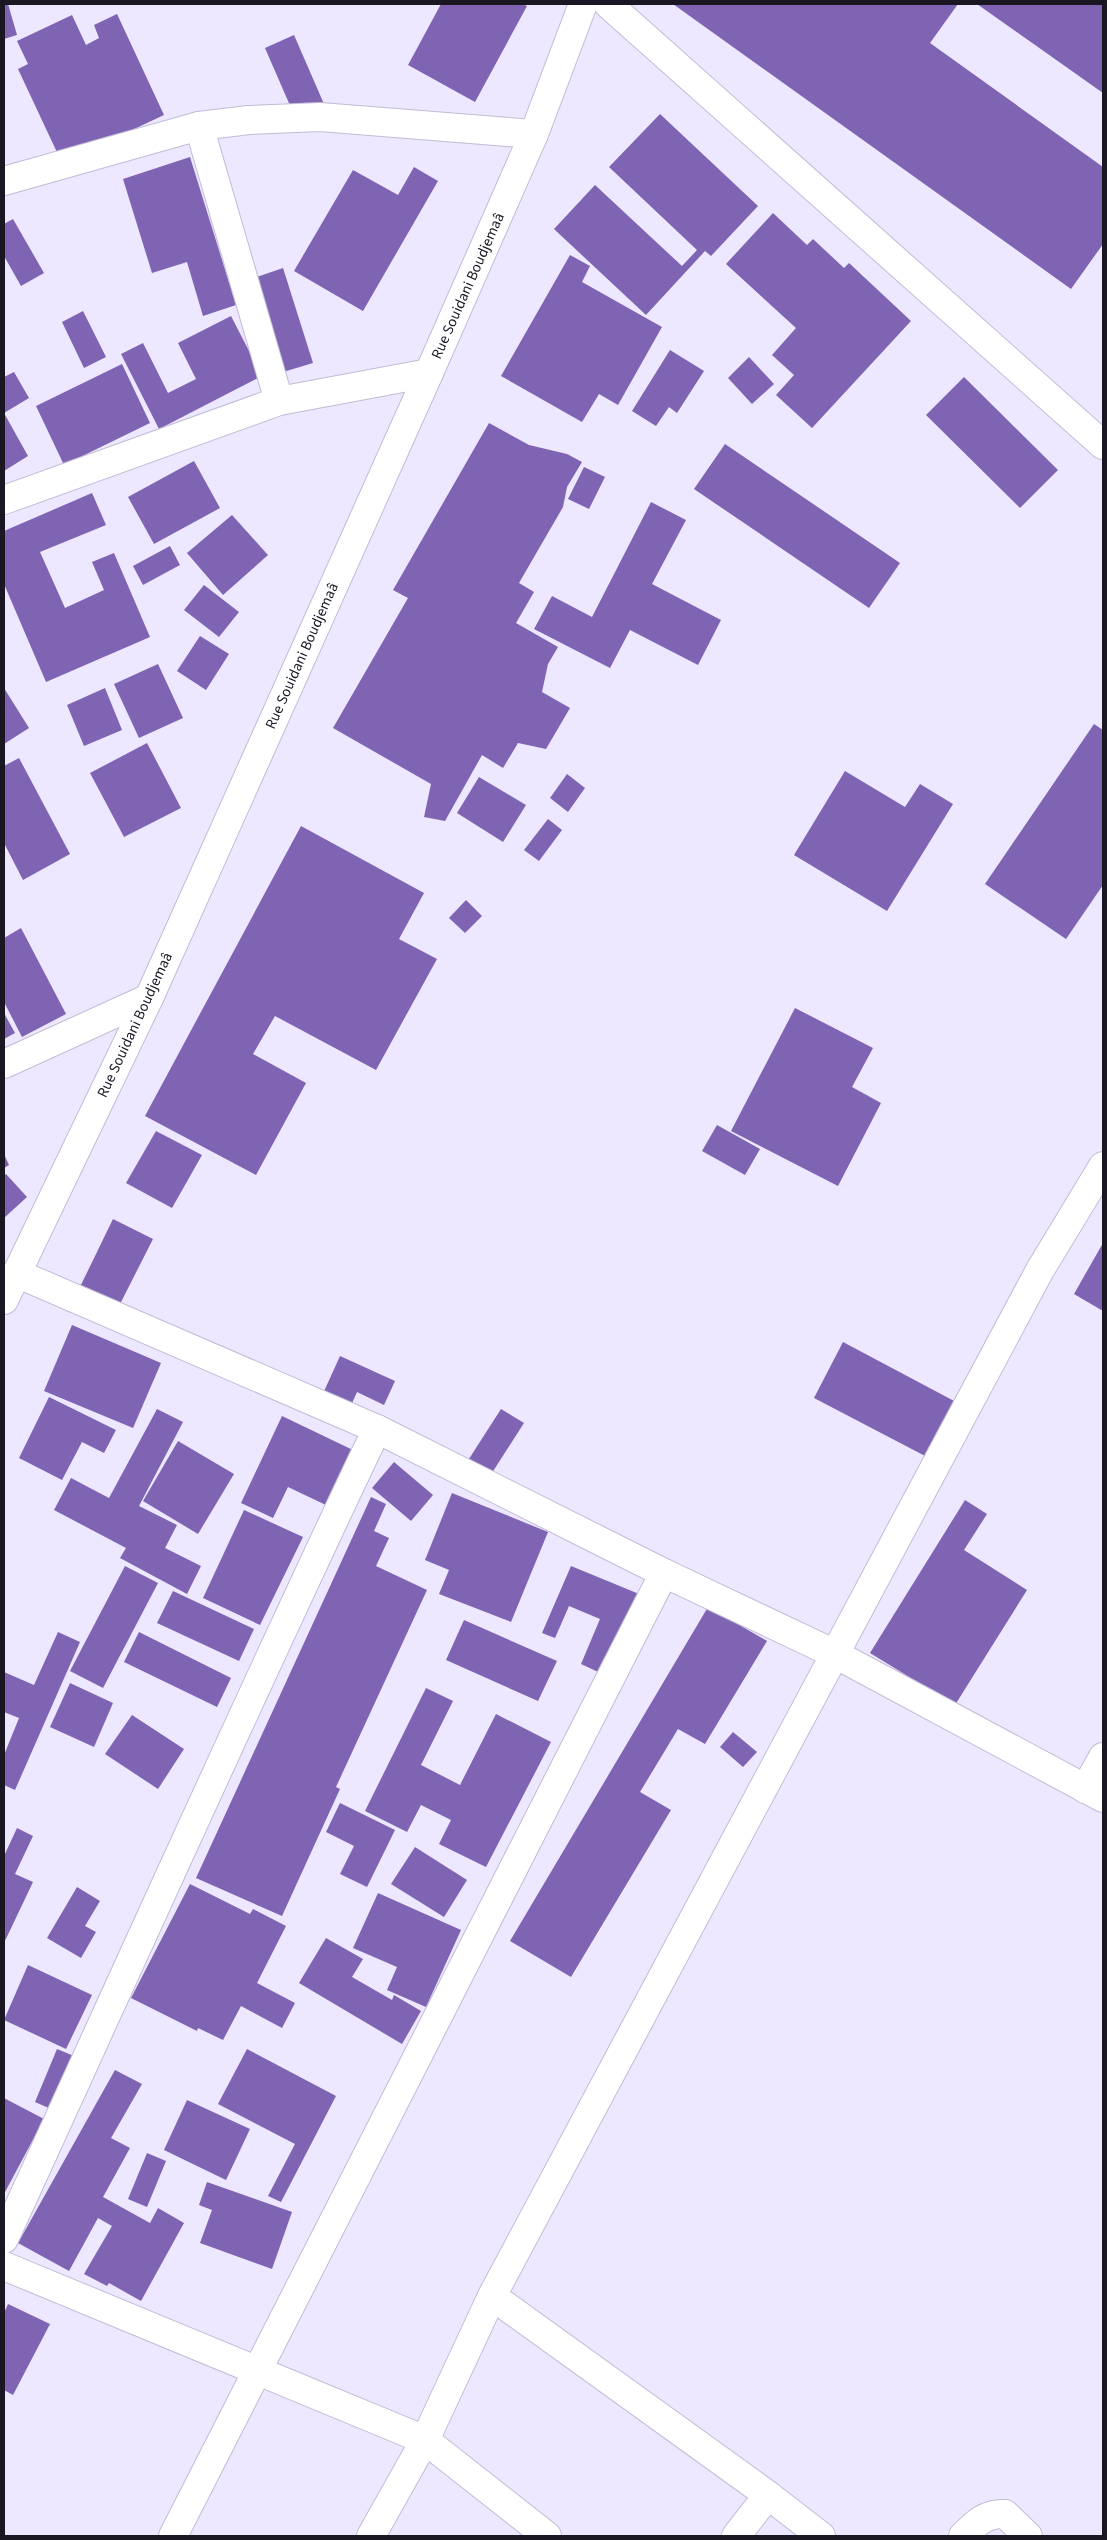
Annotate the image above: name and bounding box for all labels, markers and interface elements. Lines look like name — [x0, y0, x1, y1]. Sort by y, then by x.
street label: Rue Souidani Boudjemaâ — [426, 210, 510, 362]
street label: Rue Souidani Boudjemaâ — [260, 580, 344, 732]
street label: Rue Souidani Boudjemaâ — [92, 949, 178, 1101]

